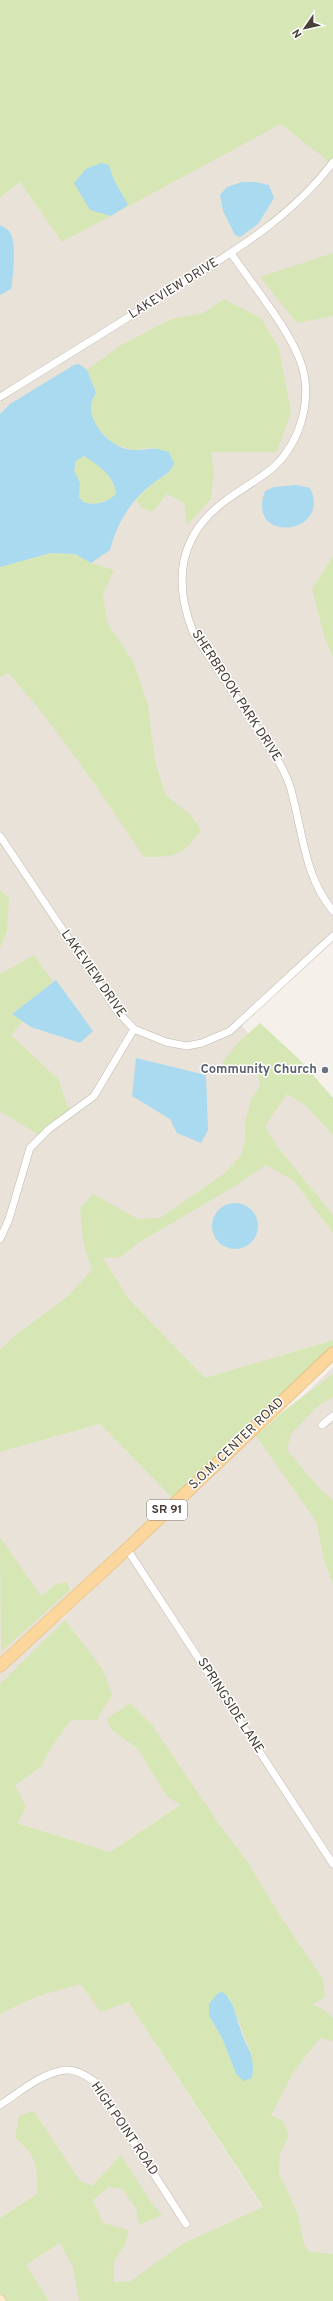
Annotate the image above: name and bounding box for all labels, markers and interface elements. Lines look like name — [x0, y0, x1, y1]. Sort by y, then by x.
north arrow — [285, 8, 325, 48]
text: N — [290, 26, 306, 40]
street label: LAKEVIEW DRIVE — [126, 255, 222, 323]
street label: SHERBROOK PARK DRIVE — [187, 627, 285, 765]
street label: LAKEVIEW DRIVE — [57, 927, 129, 1021]
place label: Community Church — [201, 1062, 317, 1078]
marker: Community Church — [320, 1065, 330, 1075]
street label: S.O.M. CENTER ROAD — [186, 1395, 288, 1493]
road number: SR 91 — [147, 1500, 187, 1520]
street label: SPRINGSIDE LANE — [193, 1655, 267, 1757]
street label: HIGH POINT ROAD — [87, 2079, 161, 2179]

